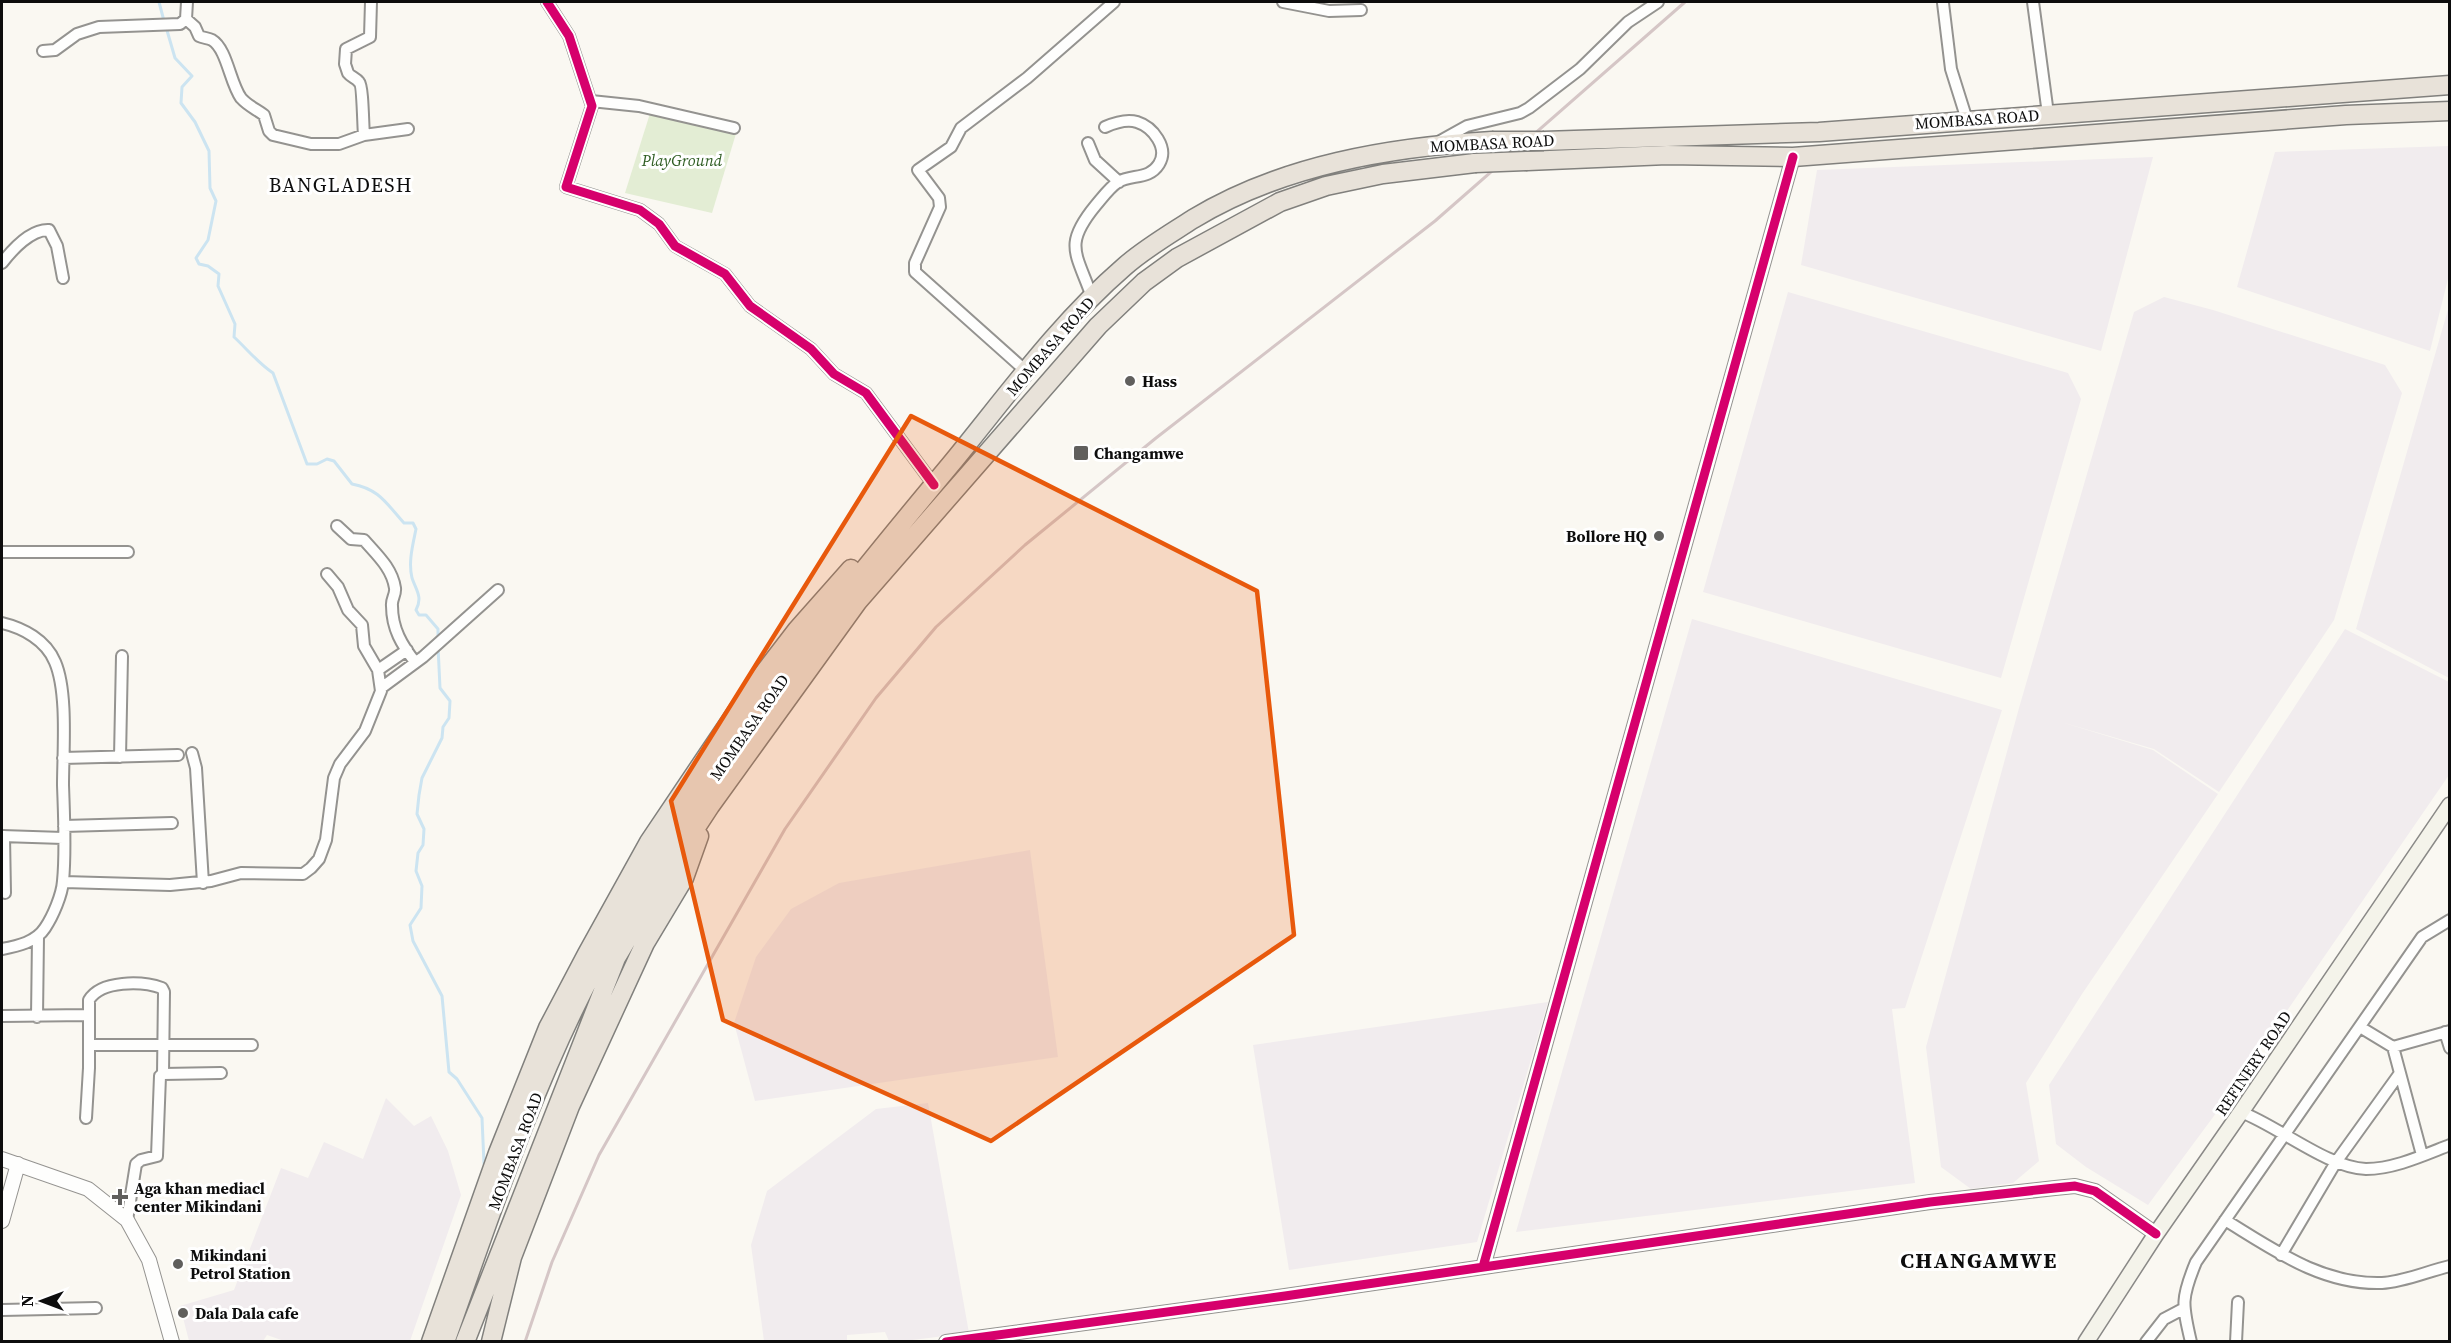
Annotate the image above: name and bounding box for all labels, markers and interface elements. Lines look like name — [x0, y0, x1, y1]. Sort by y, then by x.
street label: MOMBASA ROAD — [1914, 104, 2040, 134]
street label: MOMBASA ROAD — [1429, 129, 1555, 157]
park label: PlayGround — [641, 149, 723, 171]
district label: BANGLADESH — [269, 171, 413, 199]
street label: MOMBASA ROAD — [1001, 292, 1099, 400]
place label: Hass — [1142, 370, 1177, 392]
marker: Hass — [1123, 374, 1137, 388]
place label: Changamwe — [1094, 442, 1184, 464]
marker: Changamwe — [1072, 444, 1090, 462]
place label: Bollore HQ — [1566, 525, 1647, 547]
marker: Bollore HQ — [1652, 529, 1666, 543]
street label: MOMBASA ROAD — [704, 670, 794, 784]
street label: REFINERY ROAD — [2210, 1006, 2296, 1120]
street label: MOMBASA ROAD — [482, 1089, 548, 1213]
place label: Aga khan mediacl center Mikindani — [134, 1177, 265, 1217]
marker: Aga khan mediacl center Mikindani — [111, 1188, 129, 1206]
place label: Mikindani Petrol Station — [190, 1244, 291, 1284]
district label: CHANGAMWE — [1900, 1245, 2058, 1275]
marker: Mikindani Petrol Station — [171, 1257, 185, 1271]
north arrow — [12, 1271, 72, 1331]
text: N — [16, 1295, 38, 1307]
place label: Dala Dala cafe — [195, 1302, 299, 1324]
marker: Dala Dala cafe — [176, 1306, 190, 1320]

